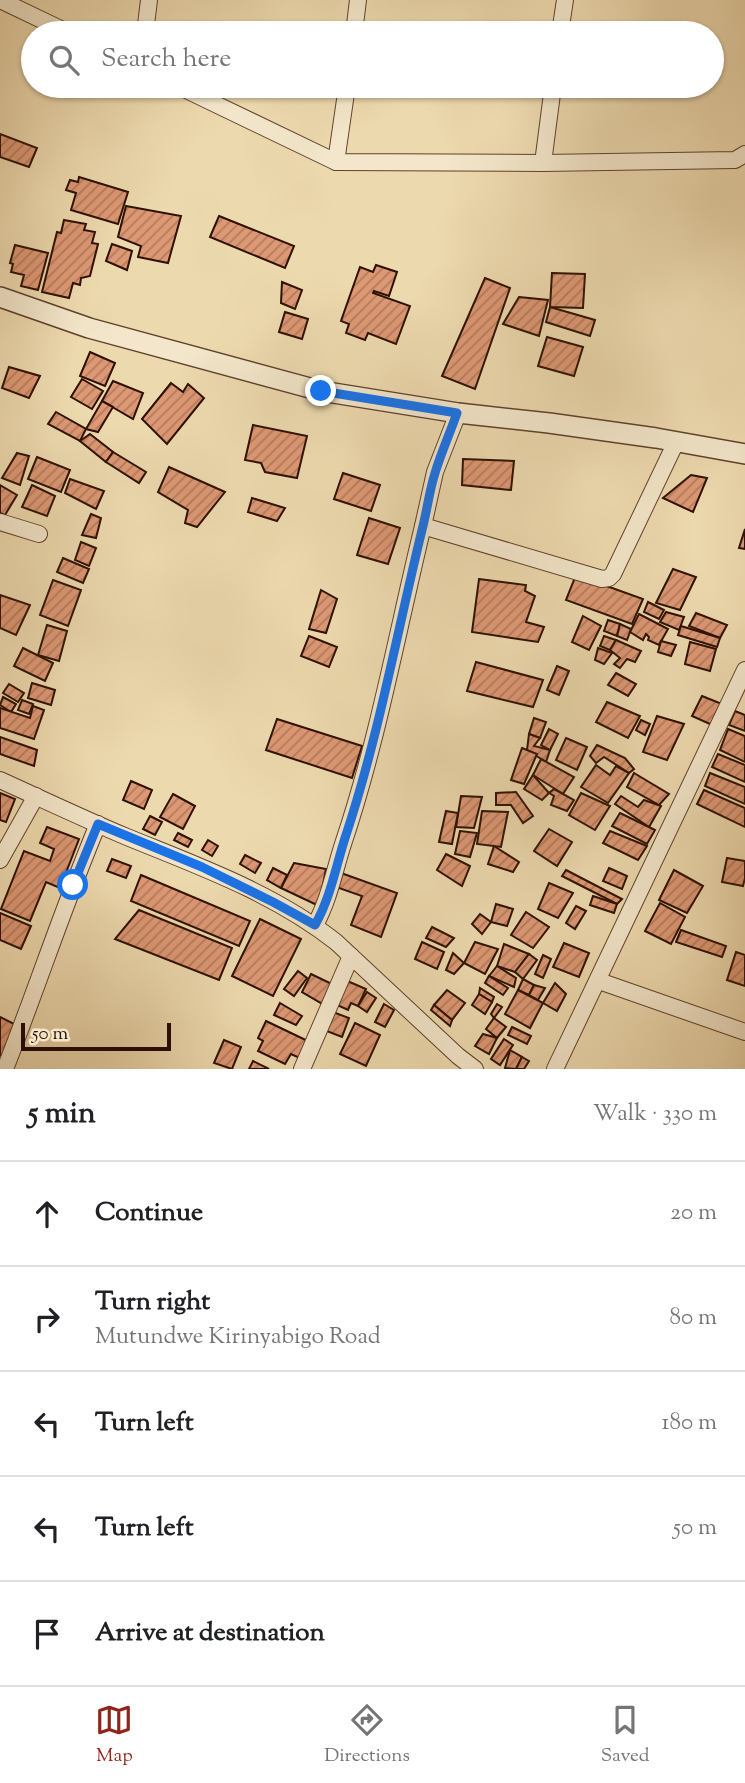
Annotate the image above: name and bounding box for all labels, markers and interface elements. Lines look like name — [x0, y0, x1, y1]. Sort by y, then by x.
search box — [21, 21, 724, 98]
icon: search — [45, 41, 83, 79]
text: Search here — [101, 41, 231, 78]
route end — [305, 375, 336, 406]
route start — [57, 869, 88, 900]
scale bar — [21, 1020, 172, 1052]
text: 50 m — [32, 1021, 68, 1048]
text: 5 min — [28, 1093, 96, 1136]
text: Walk · 330 m — [593, 1098, 717, 1131]
icon: ahead — [28, 1195, 66, 1233]
text: Continue — [95, 1195, 203, 1232]
text: 20 m — [670, 1197, 717, 1230]
text: Turn right — [95, 1284, 210, 1321]
icon: right — [28, 1300, 66, 1338]
text: 80 m — [669, 1302, 717, 1335]
text: Mutundwe Kirinyabigo Road — [95, 1321, 381, 1354]
icon: left — [28, 1405, 66, 1443]
text: Turn left — [95, 1405, 194, 1442]
text: 180 m — [662, 1407, 717, 1440]
icon: left — [28, 1510, 66, 1548]
text: Turn left — [95, 1510, 194, 1547]
text: 50 m — [673, 1512, 717, 1545]
icon: arrive — [28, 1615, 66, 1653]
text: Arrive at destination — [95, 1615, 325, 1652]
tab: Map — [95, 1701, 133, 1770]
tab: Directions — [324, 1701, 410, 1770]
tab: Saved — [601, 1701, 650, 1770]

